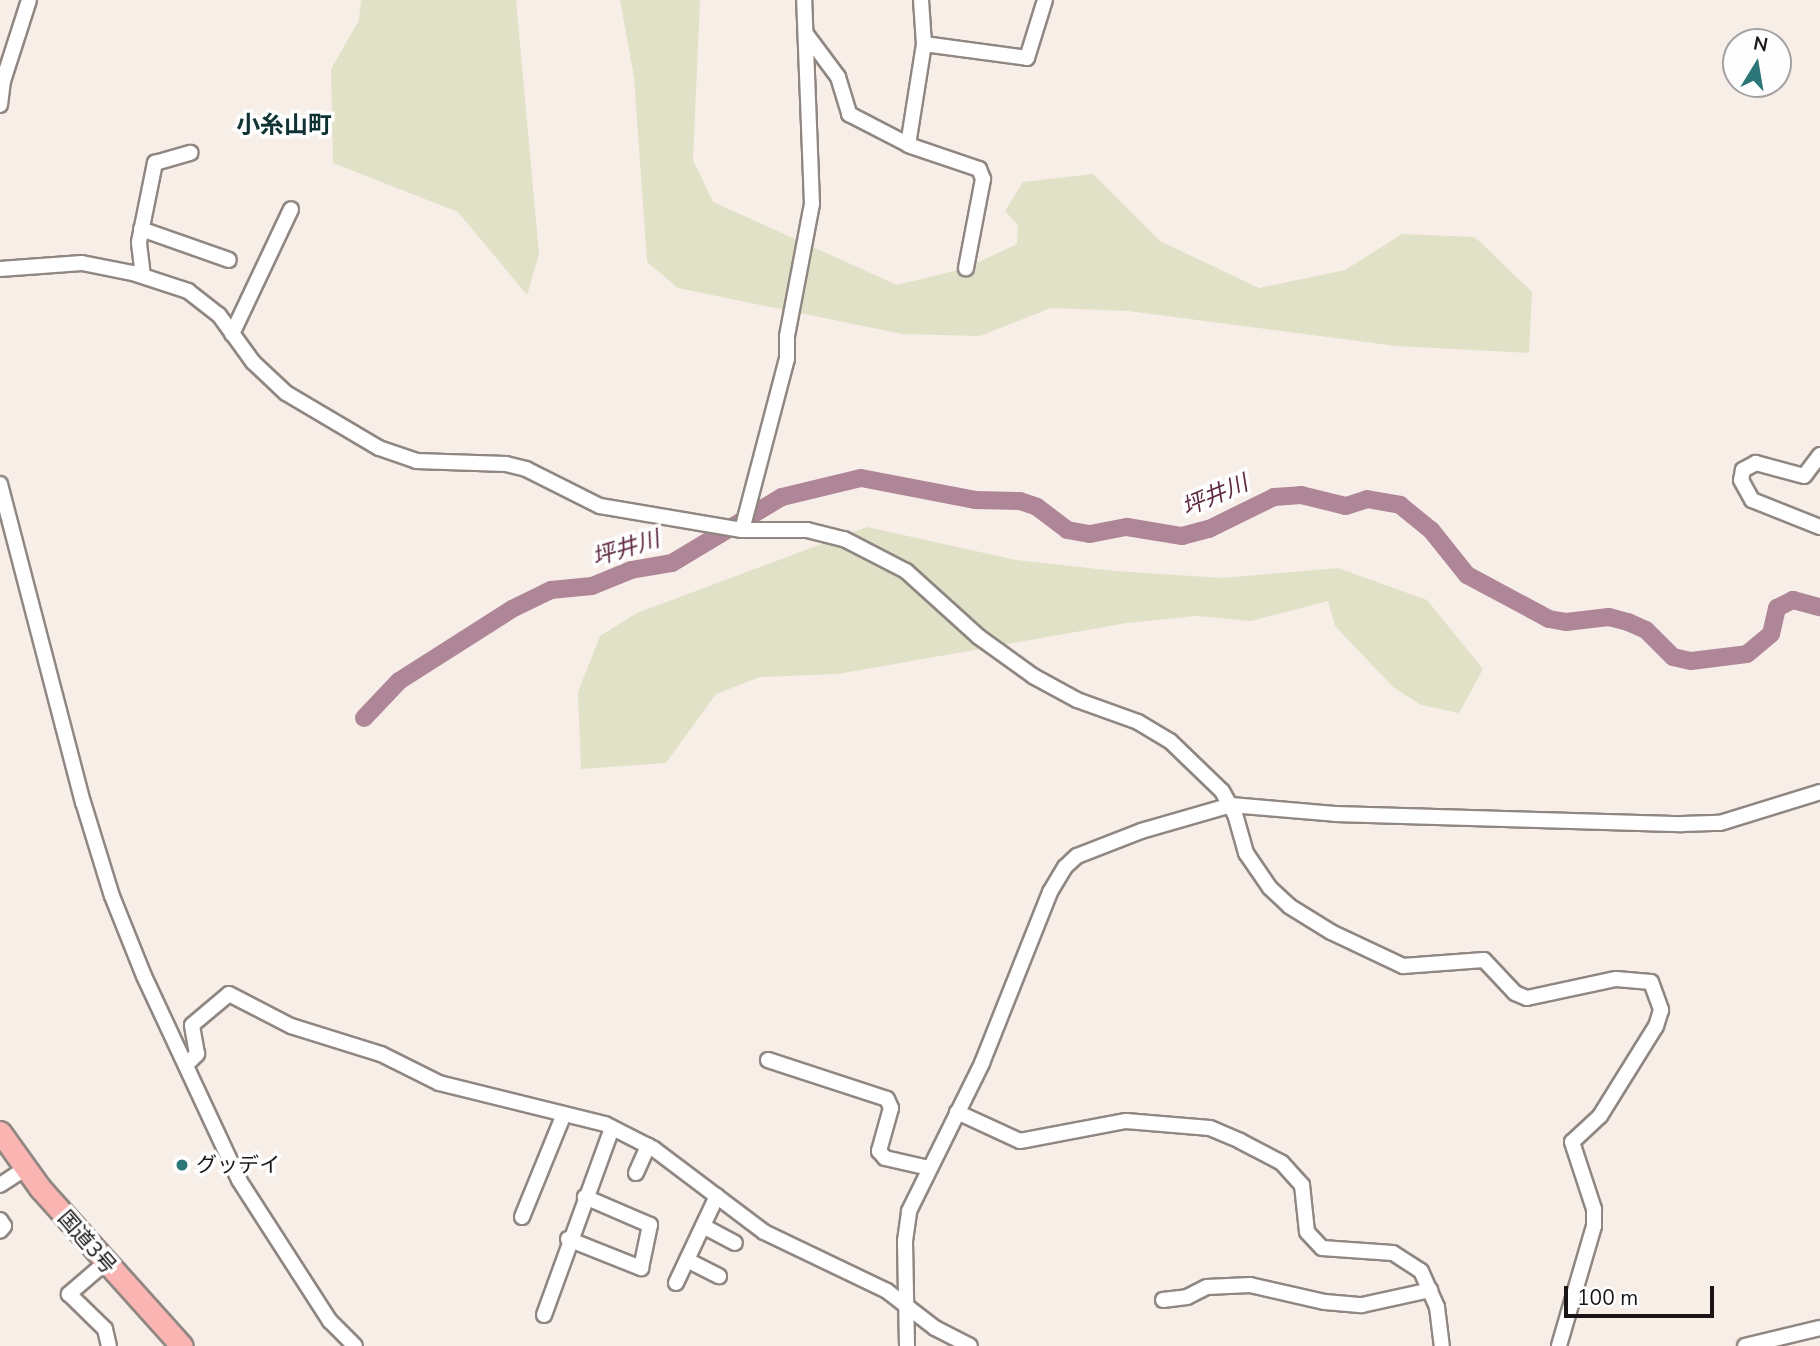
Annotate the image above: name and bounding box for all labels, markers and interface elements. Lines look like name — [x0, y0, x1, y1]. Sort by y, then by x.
north arrow — [1722, 28, 1792, 98]
text: N — [1751, 30, 1770, 58]
district label: 小糸山町 — [236, 112, 332, 140]
water label: 坪井川 — [1178, 470, 1252, 522]
water label: 坪井川 — [589, 526, 663, 572]
place label: グッデイ — [196, 1152, 280, 1178]
marker: グッデイ — [174, 1157, 190, 1173]
street label: 国道3号 — [53, 1205, 121, 1279]
scale bar — [1568, 1272, 1718, 1316]
text: 100 m — [1577, 1284, 1638, 1312]

